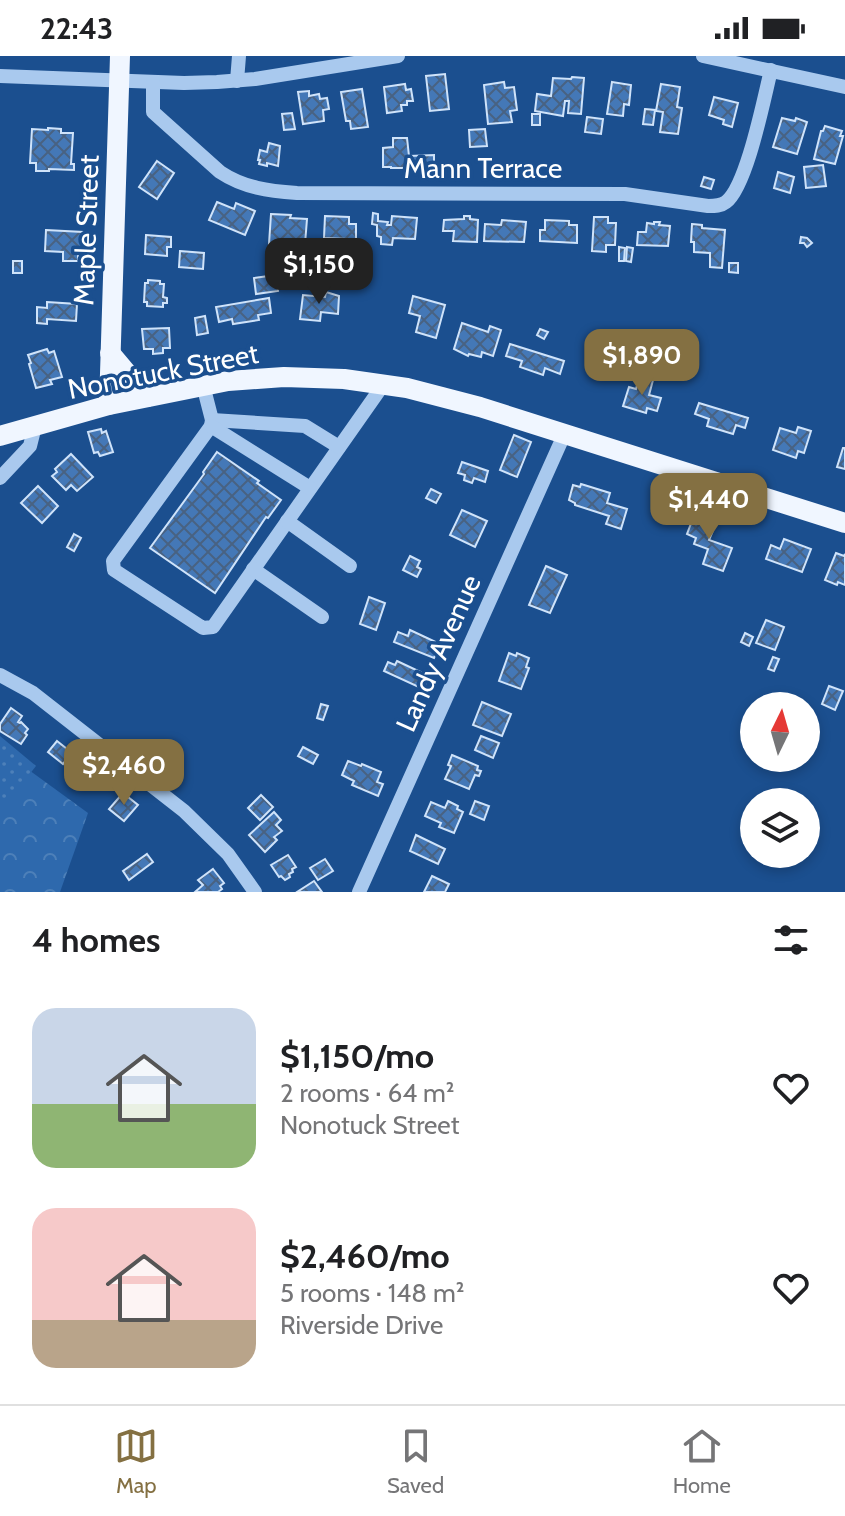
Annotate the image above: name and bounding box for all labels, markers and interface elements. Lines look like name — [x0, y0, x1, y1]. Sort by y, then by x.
text: 22:43 — [40, 10, 113, 47]
street label: Mann Terrace — [404, 151, 562, 185]
street label: Maple Street — [66, 154, 106, 306]
pin: $1,150 — [254, 238, 384, 306]
text: $1,150 — [283, 248, 355, 280]
pin: $1,890 — [577, 329, 707, 397]
street label: Nonotuck Street — [65, 336, 261, 406]
text: $1,890 — [602, 339, 682, 371]
pin: $1,440 — [644, 473, 774, 541]
text: $1,440 — [668, 483, 750, 515]
street label: Landy Avenue — [388, 569, 488, 737]
north arrow — [740, 692, 820, 772]
map controls — [740, 692, 820, 868]
pin: $2,460 — [59, 739, 189, 807]
text: $2,460 — [82, 749, 166, 781]
button: layers — [740, 788, 820, 868]
icon: filters — [769, 918, 813, 962]
text: 4 homes — [32, 919, 160, 961]
text: $1,150/mo — [280, 1035, 434, 1077]
icon: home — [96, 1040, 192, 1136]
icon: heart — [769, 1066, 813, 1110]
text: 2 rooms · 64 m² — [280, 1077, 455, 1109]
text: Nonotuck Street — [280, 1109, 459, 1141]
text: $2,460/mo — [280, 1235, 450, 1277]
icon: home — [96, 1240, 192, 1336]
icon: heart — [769, 1266, 813, 1310]
text: 5 rooms · 148 m² — [280, 1277, 464, 1309]
text: Riverside Drive — [280, 1309, 443, 1341]
tab: Map — [114, 1424, 158, 1499]
tab: Saved — [387, 1424, 444, 1499]
tab: Home — [673, 1424, 731, 1499]

